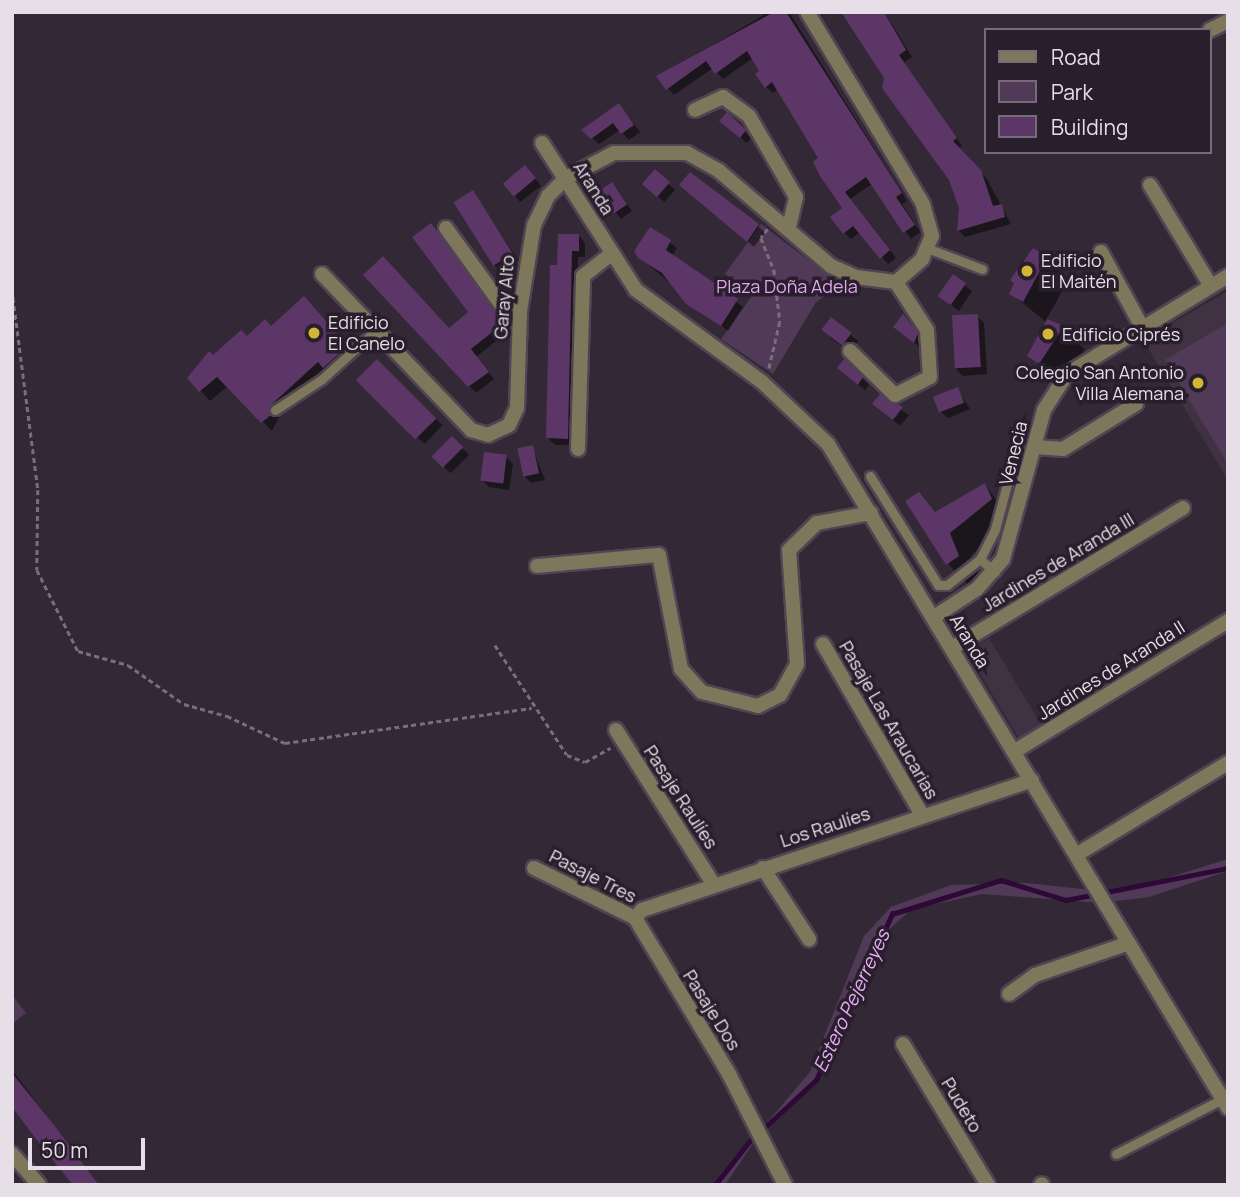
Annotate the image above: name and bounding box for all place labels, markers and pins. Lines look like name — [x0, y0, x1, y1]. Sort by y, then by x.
place label: Edificio El Maitén — [1041, 250, 1117, 292]
marker: Edificio El Maitén — [1019, 263, 1035, 279]
place label: Edificio El Canelo — [328, 312, 405, 354]
place label: Edificio Ciprés — [1062, 323, 1180, 345]
marker: Edificio El Canelo — [306, 325, 322, 341]
marker: Edificio Ciprés — [1040, 326, 1056, 342]
place label: Colegio San Antonio Villa Alemana — [1016, 362, 1184, 404]
marker: Colegio San Antonio Villa Alemana — [1190, 375, 1206, 391]

